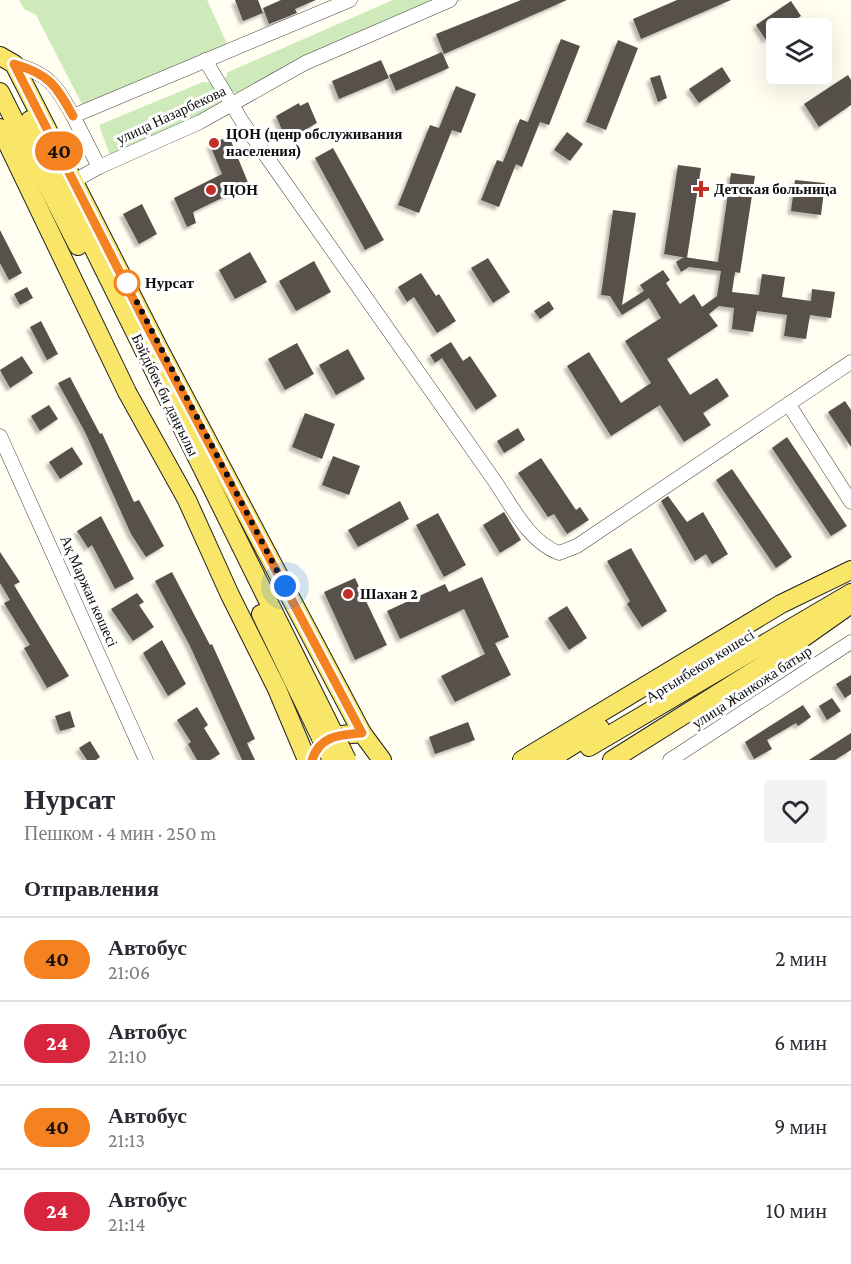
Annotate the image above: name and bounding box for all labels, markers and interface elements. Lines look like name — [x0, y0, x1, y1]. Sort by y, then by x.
map controls — [766, 18, 832, 84]
button: layers — [766, 18, 832, 84]
street label: улица Назарбекова — [114, 82, 229, 147]
place label: ЦОН (ценр обслуживания населения) — [226, 126, 402, 160]
line badge: 40 — [32, 132, 86, 170]
marker: ЦОН (ценр обслуживания населения) — [207, 136, 221, 150]
text: 40 — [47, 139, 71, 163]
marker: Детская больница — [692, 180, 710, 198]
place label: Детская больница — [714, 181, 837, 197]
place label: ЦОН — [223, 182, 258, 198]
marker: ЦОН — [204, 183, 218, 197]
marker: Нурсат — [114, 270, 140, 296]
place label: Нурсат — [145, 275, 194, 291]
street label: Бәйдібек би даңғылы — [128, 331, 202, 459]
street label: Ақ Маржан көшесі — [57, 533, 121, 649]
your location — [270, 571, 300, 601]
place label: Шахан 2 — [360, 586, 418, 602]
marker: Шахан 2 — [341, 587, 355, 601]
street label: Арғынбеков көшесі — [643, 626, 757, 706]
street label: улица Жанкожа батыр — [689, 642, 815, 732]
button: heart — [764, 780, 827, 843]
text: Нурсат — [24, 784, 115, 815]
text: Пешком · 4 мин · 250 m — [24, 822, 216, 844]
text: Отправления — [24, 876, 159, 901]
text: Автобус — [108, 935, 187, 960]
text: 2 мин — [775, 946, 827, 971]
text: 40 — [45, 947, 69, 971]
text: 21:06 — [108, 961, 150, 983]
text: Автобус — [108, 1019, 187, 1044]
text: 6 мин — [774, 1030, 827, 1055]
text: 24 — [46, 1031, 68, 1055]
text: 21:10 — [108, 1045, 147, 1067]
text: Автобус — [108, 1103, 187, 1128]
text: 9 мин — [774, 1114, 827, 1139]
text: 40 — [45, 1115, 69, 1139]
text: 21:13 — [108, 1129, 145, 1151]
text: Автобус — [108, 1187, 187, 1212]
text: 10 мин — [766, 1198, 827, 1223]
text: 24 — [46, 1199, 68, 1223]
text: 21:14 — [108, 1213, 146, 1235]

